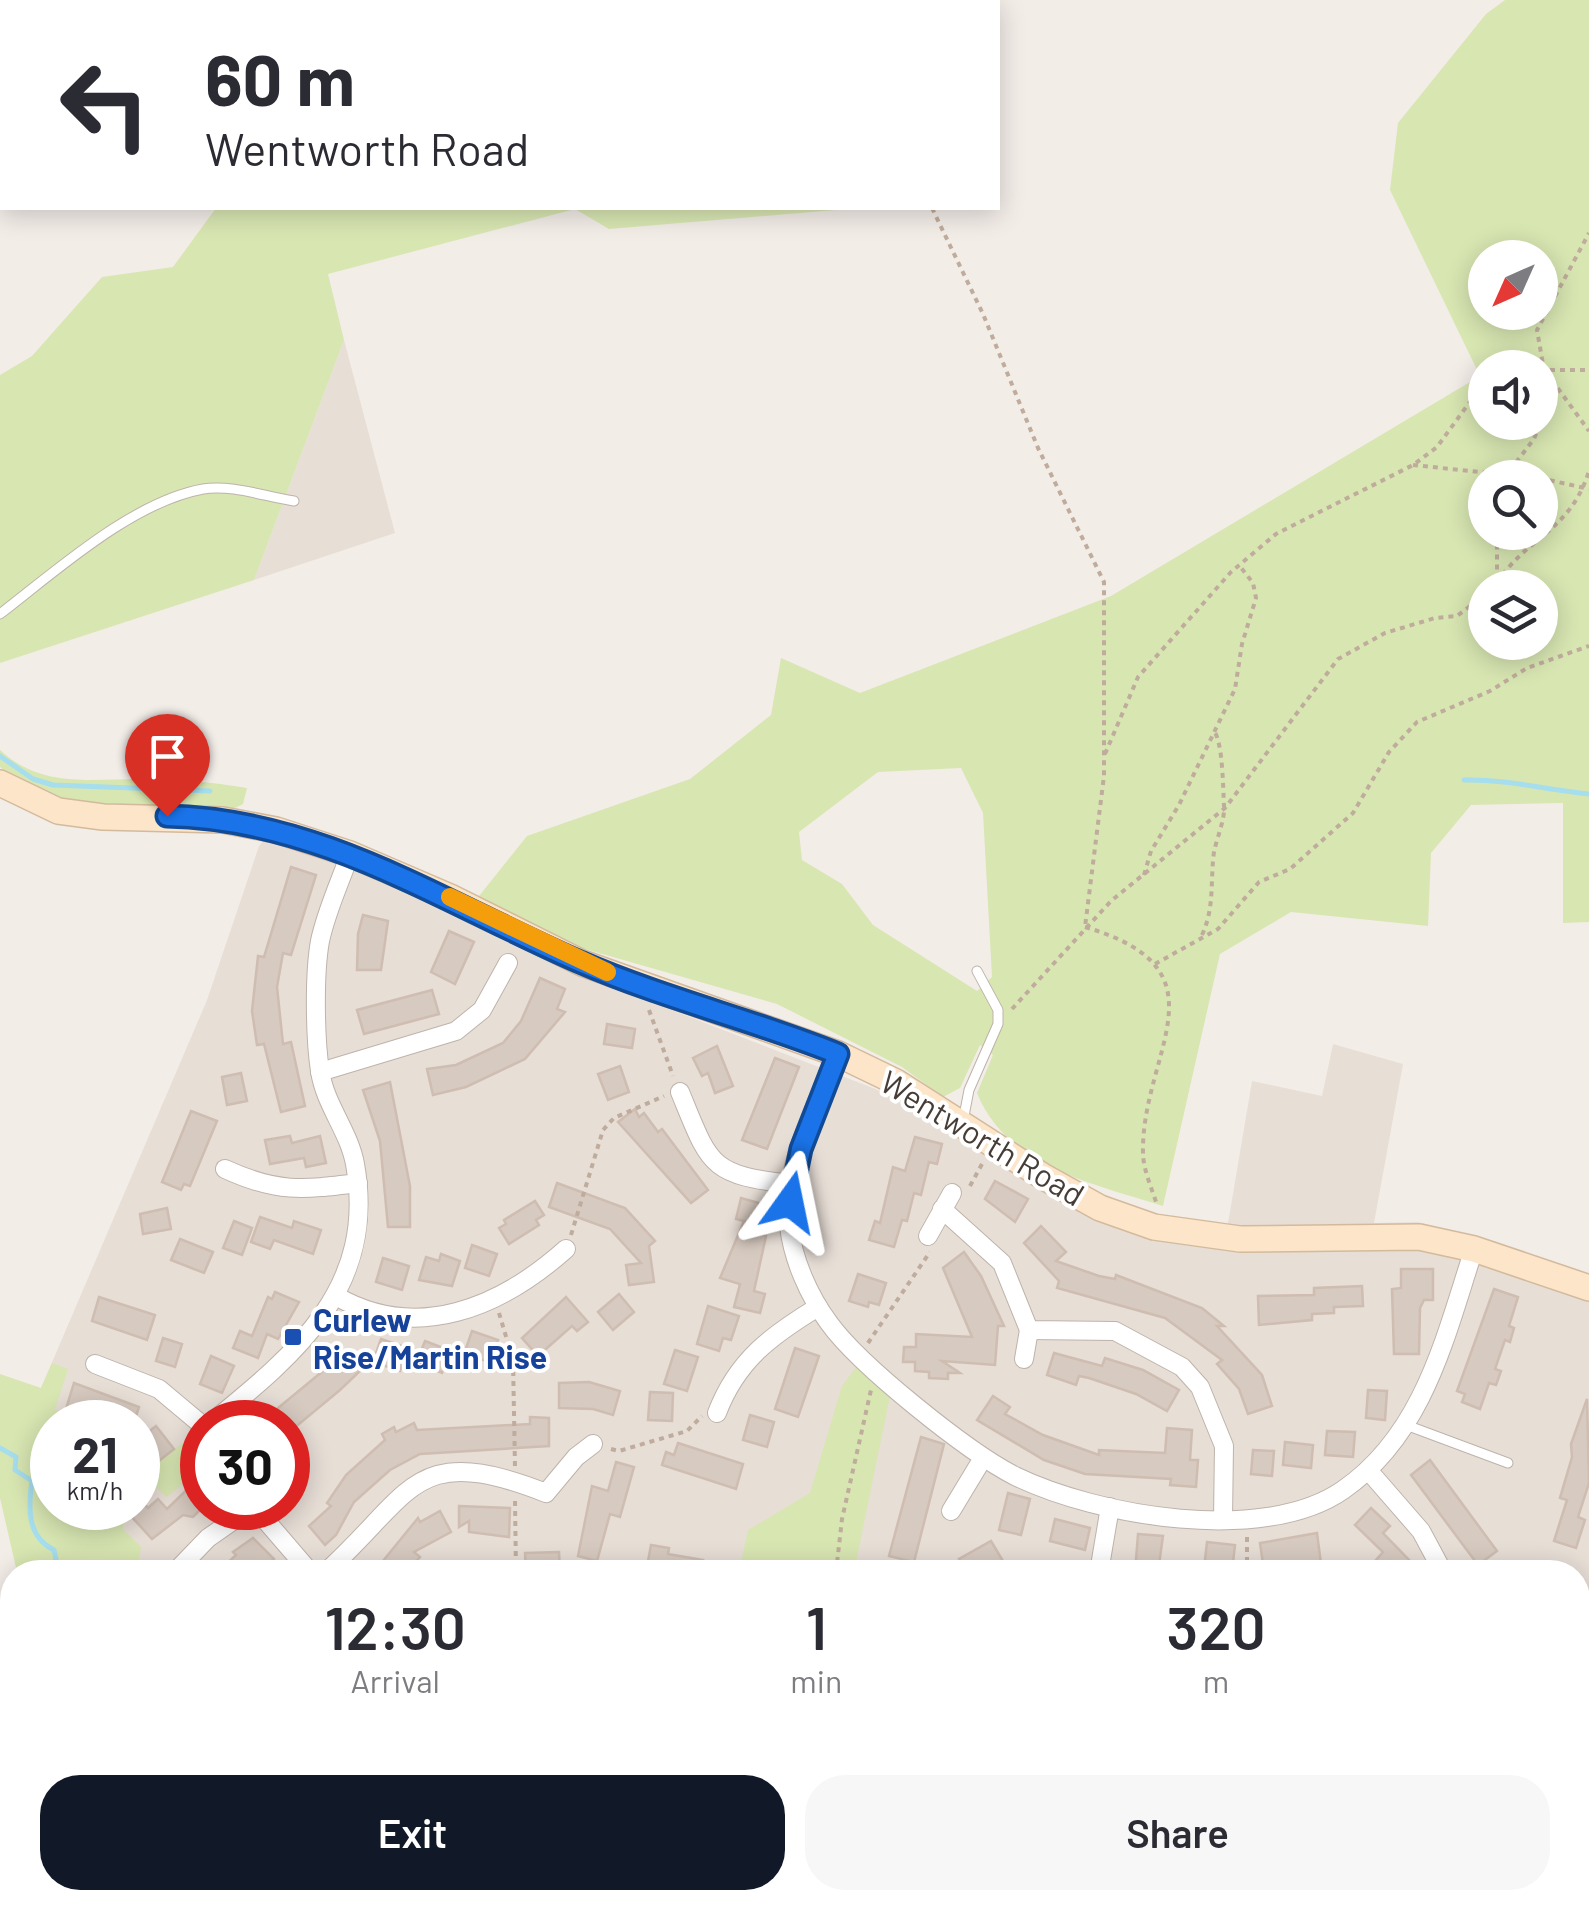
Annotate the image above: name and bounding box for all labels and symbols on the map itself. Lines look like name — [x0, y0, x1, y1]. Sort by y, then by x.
north arrow — [1468, 240, 1558, 330]
pin — [125, 714, 210, 817]
street label: Wentworth Road — [874, 1061, 1092, 1213]
position arrow — [738, 1150, 842, 1254]
place label: Curlew Rise/Martin Rise — [313, 1300, 547, 1375]
marker: Curlew Rise/Martin Rise — [282, 1326, 304, 1348]
speed limit sign: 30 — [180, 1400, 310, 1530]

